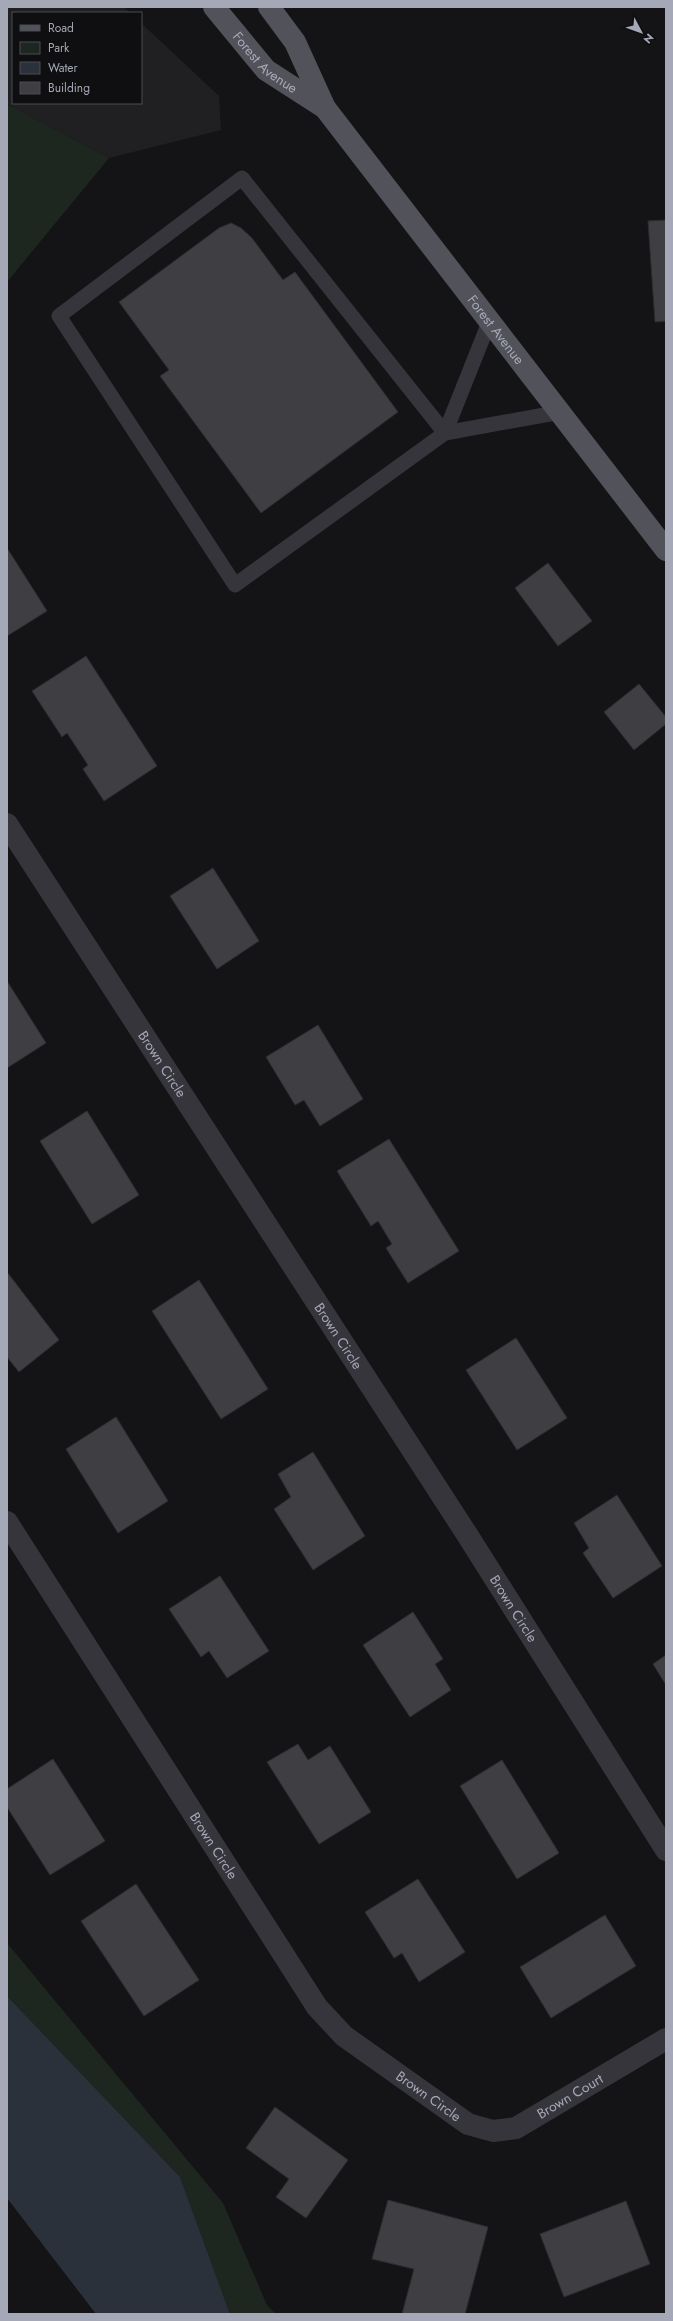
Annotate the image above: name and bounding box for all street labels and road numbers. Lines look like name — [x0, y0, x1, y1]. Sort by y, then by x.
street label: Forest Avenue — [228, 27, 302, 98]
street label: Forest Avenue — [463, 291, 529, 369]
street label: Brown Circle — [133, 1027, 191, 1101]
street label: Brown Circle — [310, 1299, 368, 1373]
street label: Brown Circle — [485, 1571, 542, 1646]
street label: Brown Circle — [185, 1808, 243, 1883]
street label: Brown Circle — [392, 2066, 465, 2126]
street label: Brown Court — [533, 2068, 607, 2123]

